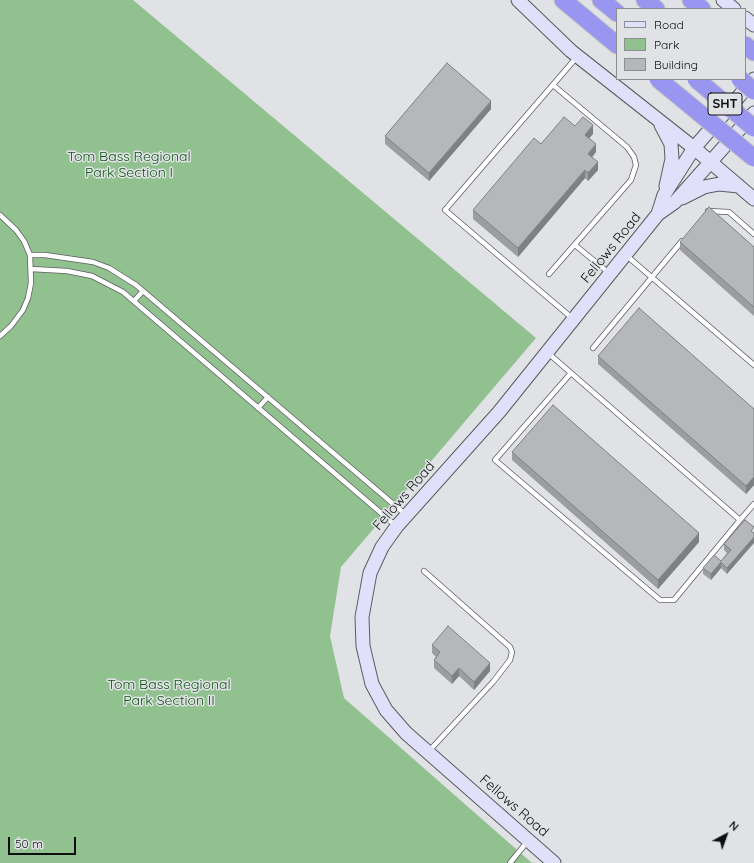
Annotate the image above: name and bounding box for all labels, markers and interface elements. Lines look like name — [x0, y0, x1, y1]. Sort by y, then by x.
legend — [616, 8, 746, 80]
text: Road — [654, 17, 684, 32]
text: Park — [654, 37, 679, 52]
text: Building — [654, 57, 698, 72]
road number: SHT — [708, 93, 742, 115]
park label: Tom Bass Regional Park Section I — [67, 149, 191, 182]
street label: Fellows Road — [577, 209, 645, 287]
street label: Fellows Road — [369, 458, 439, 534]
park label: Tom Bass Regional Park Section II — [107, 677, 231, 710]
street label: Fellows Road — [476, 771, 552, 841]
north arrow — [706, 815, 746, 855]
text: N — [726, 818, 742, 834]
scale bar — [10, 829, 78, 855]
text: 50 m — [15, 836, 43, 851]

